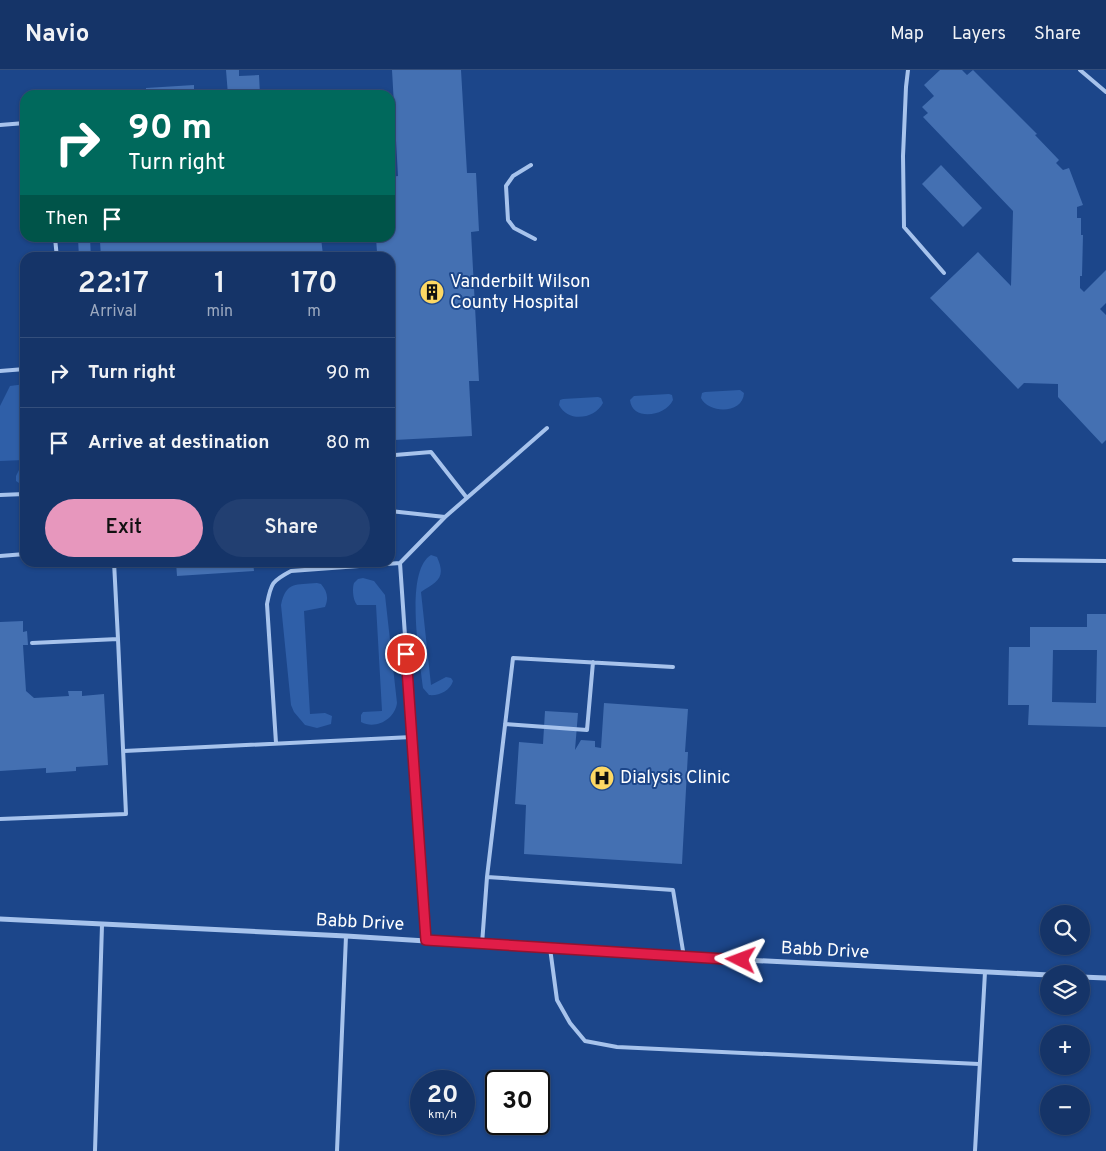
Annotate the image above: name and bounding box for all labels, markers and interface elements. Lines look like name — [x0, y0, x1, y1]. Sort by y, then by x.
text: Navio — [25, 20, 89, 50]
text: Map — [890, 23, 924, 46]
text: Layers — [952, 23, 1006, 46]
text: Share — [1034, 23, 1081, 46]
text: 90 m — [128, 107, 212, 151]
icon: right — [45, 110, 110, 175]
text: Turn right — [128, 150, 225, 177]
icon: arrive — [98, 205, 126, 233]
text: Then — [45, 207, 88, 231]
text: 22:17 — [78, 266, 149, 303]
text: 1 — [214, 266, 226, 303]
text: 170 — [291, 266, 337, 303]
place label: Vanderbilt Wilson County Hospital — [450, 271, 590, 315]
building icon: Vanderbilt Wilson County Hospital — [419, 279, 445, 305]
text: Arrival — [89, 302, 137, 322]
text: min — [206, 302, 233, 322]
text: m — [307, 302, 321, 322]
icon: right — [45, 359, 73, 387]
text: Turn right — [88, 361, 176, 385]
text: 90 m — [326, 361, 370, 385]
icon: arrive — [45, 429, 73, 457]
text: Arrive at destination — [88, 431, 269, 455]
text: 80 m — [326, 431, 370, 455]
button: Exit — [45, 499, 203, 557]
button: Share — [213, 499, 370, 557]
pin — [385, 633, 427, 675]
icon: arrive — [392, 640, 420, 668]
hospital icon: Dialysis Clinic — [589, 765, 615, 791]
place label: Dialysis Clinic — [620, 767, 731, 790]
map controls — [1040, 905, 1090, 1135]
button: search — [1040, 905, 1090, 955]
street label: Babb Drive — [315, 909, 405, 937]
position arrow — [714, 933, 766, 985]
street label: Babb Drive — [780, 937, 870, 965]
button: layers — [1040, 965, 1090, 1015]
button: + — [1040, 1025, 1090, 1075]
speed limit sign: 30 — [485, 1070, 550, 1135]
text: 20 — [427, 1080, 458, 1112]
button: − — [1040, 1085, 1090, 1135]
text: km/h — [428, 1107, 457, 1123]

